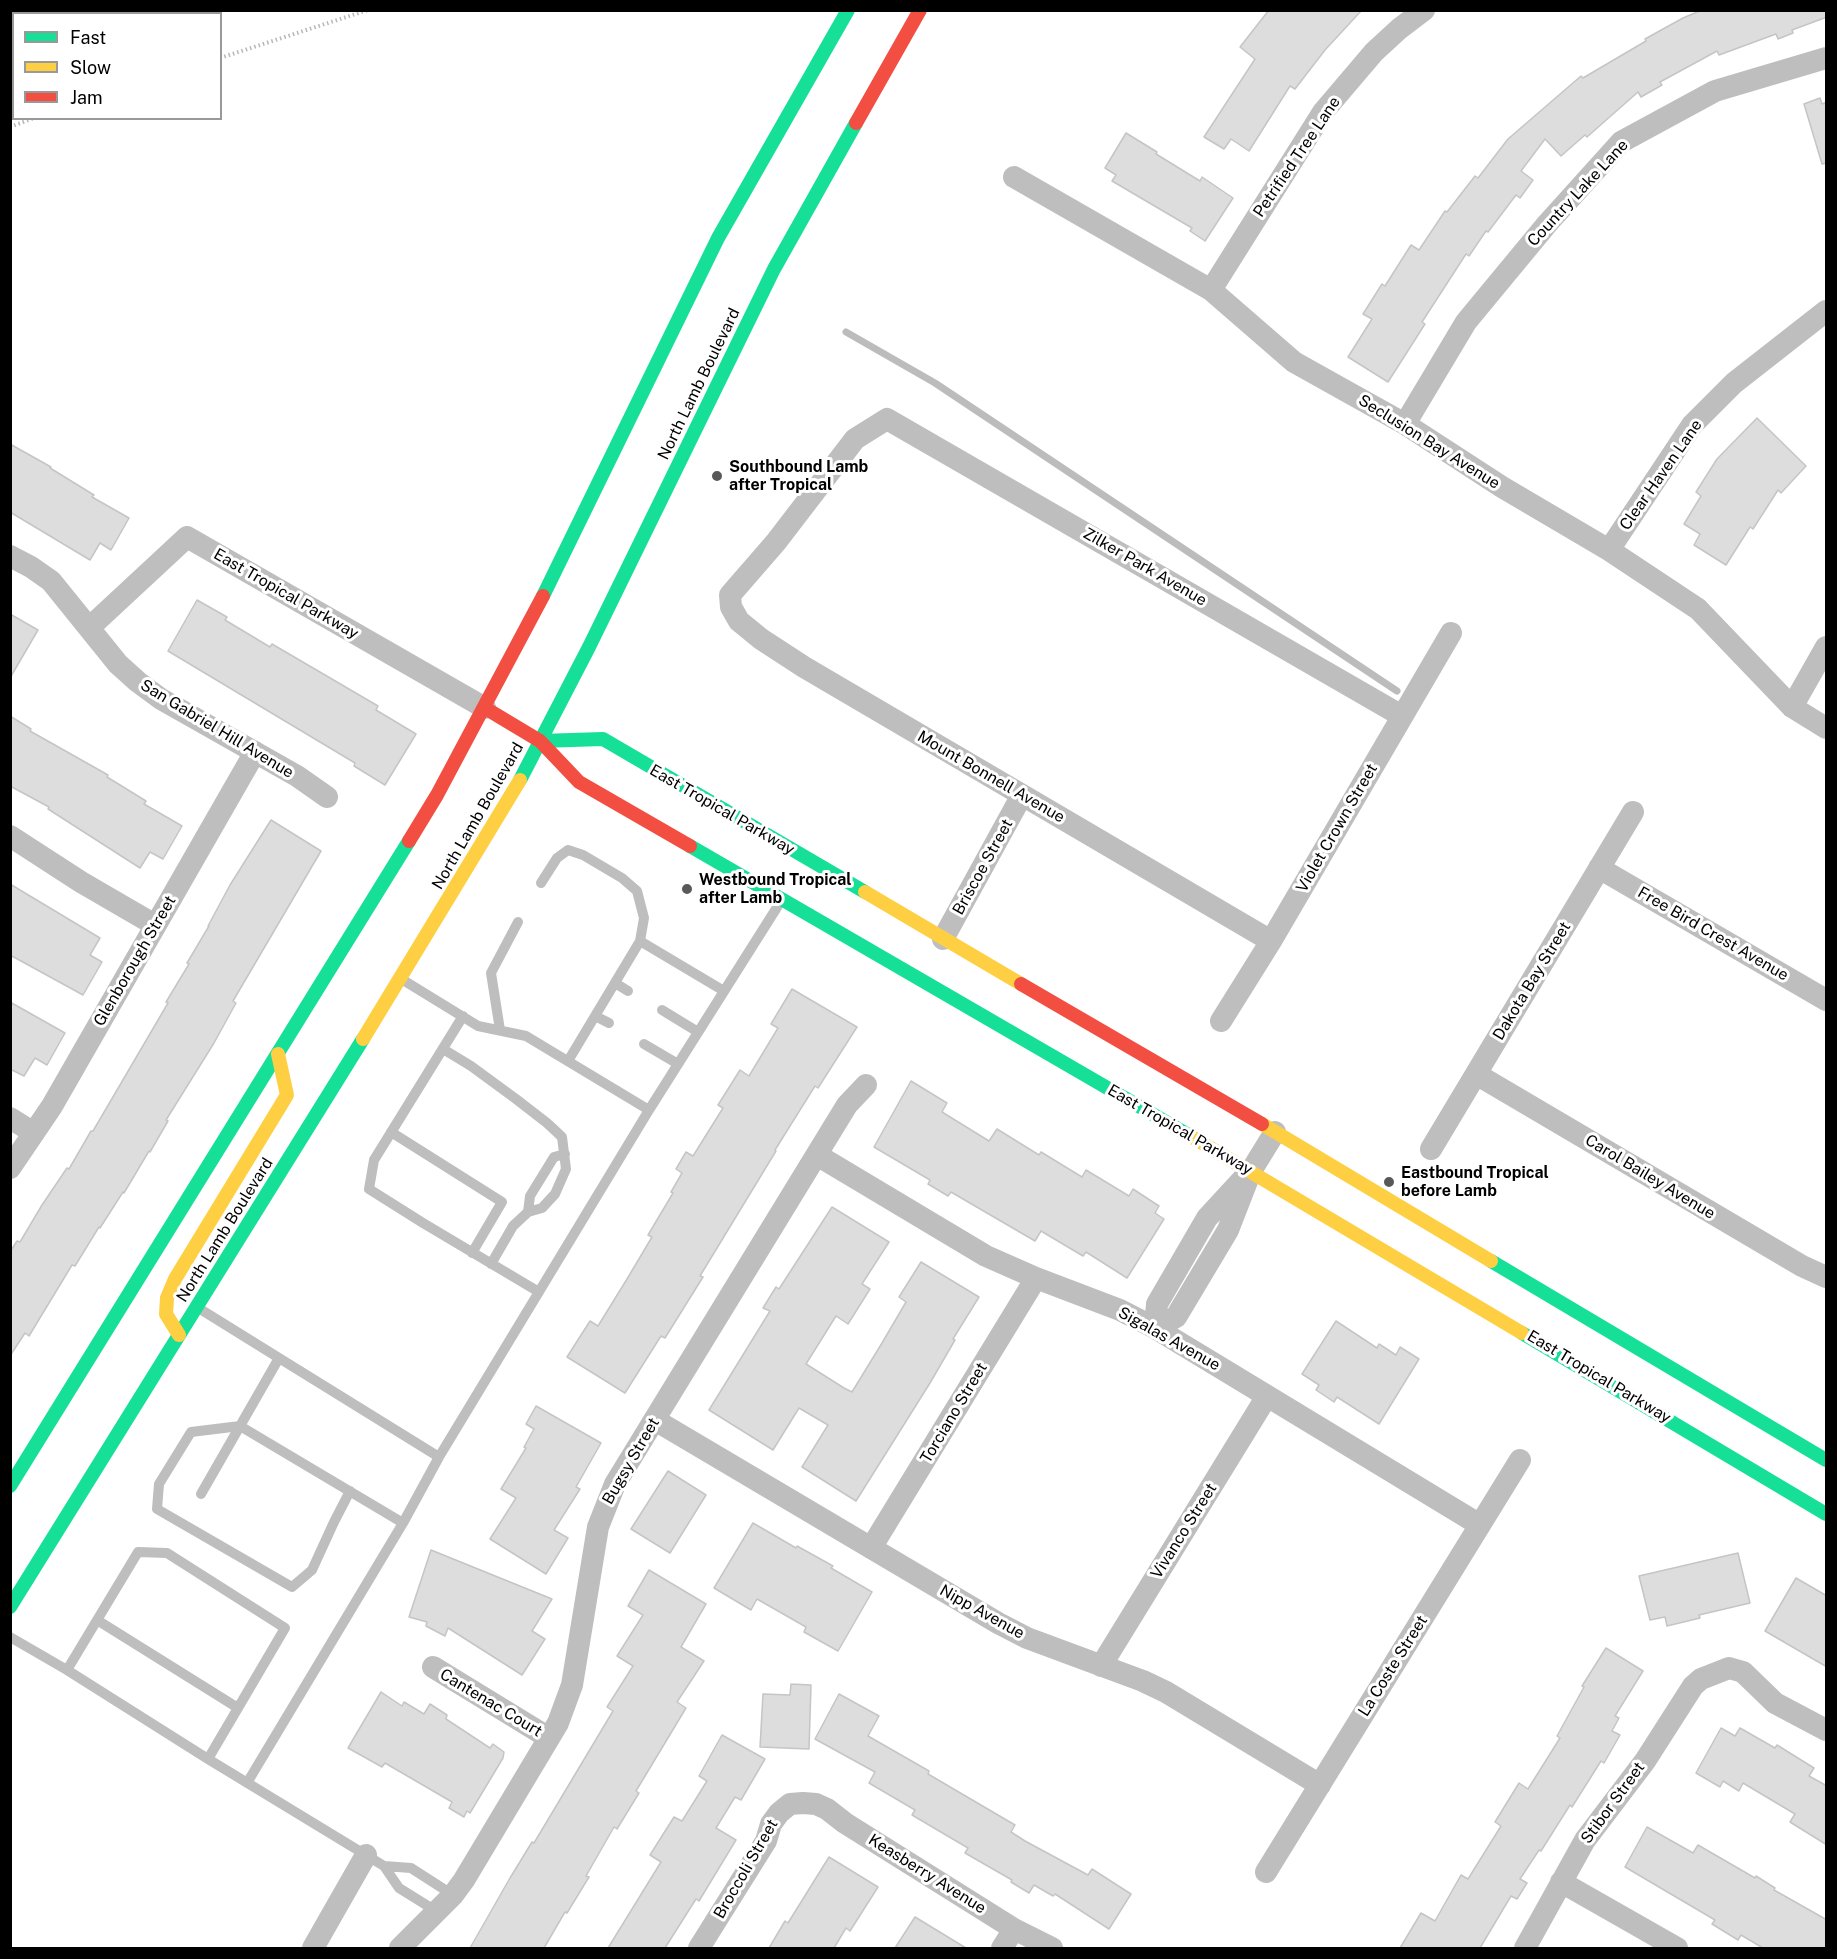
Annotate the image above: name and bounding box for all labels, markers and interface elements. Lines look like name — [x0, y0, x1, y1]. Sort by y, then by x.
legend — [12, 12, 222, 120]
text: Fast — [70, 27, 106, 48]
text: Slow — [70, 57, 111, 78]
text: Jam — [70, 87, 103, 108]
street label: Petrified Tree Lane — [1250, 93, 1344, 221]
street label: Country Lake Lane — [1524, 136, 1632, 250]
street label: North Lamb Boulevard — [654, 305, 744, 463]
street label: Seclusion Bay Avenue — [1355, 391, 1503, 493]
street label: Clear Haven Lane — [1616, 416, 1706, 534]
place label: Southbound Lamb after Tropical — [729, 457, 868, 495]
marker: Southbound Lamb after Tropical — [710, 469, 724, 483]
street label: Zilker Park Avenue — [1080, 524, 1210, 610]
street label: East Tropical Parkway — [210, 545, 362, 643]
street label: San Gabriel Hill Avenue — [137, 676, 297, 782]
street label: Mount Bonnell Avenue — [914, 727, 1068, 827]
street label: North Lamb Boulevard — [428, 739, 528, 893]
street label: Violet Crown Street — [1292, 760, 1382, 896]
street label: East Tropical Parkway — [646, 761, 798, 859]
street label: Briscoe Street — [949, 816, 1017, 918]
place label: Westbound Tropical after Lamb — [699, 870, 852, 908]
marker: Westbound Tropical after Lamb — [680, 882, 694, 896]
street label: Free Bird Crest Avenue — [1634, 883, 1792, 985]
street label: Glenborough Street — [90, 892, 180, 1030]
street label: Dakota Bay Street — [1489, 918, 1575, 1044]
street label: East Tropical Parkway — [1104, 1081, 1256, 1179]
street label: Carol Bailey Avenue — [1582, 1131, 1718, 1223]
street label: North Lamb Boulevard — [173, 1154, 277, 1306]
place label: Eastbound Tropical before Lamb — [1401, 1163, 1549, 1201]
marker: Eastbound Tropical before Lamb — [1382, 1175, 1396, 1189]
street label: Sigalas Avenue — [1115, 1303, 1223, 1375]
street label: East Tropical Parkway — [1524, 1326, 1674, 1428]
street label: Torciano Street — [916, 1359, 992, 1467]
street label: Bugsy Street — [598, 1414, 664, 1508]
street label: Vivanco Street — [1147, 1480, 1221, 1582]
street label: Nipp Avenue — [936, 1581, 1028, 1643]
street label: La Coste Street — [1354, 1612, 1432, 1720]
street label: Cantenac Court — [436, 1665, 546, 1741]
street label: Stibor Street — [1577, 1758, 1649, 1848]
street label: Broccoli Street — [710, 1816, 782, 1922]
street label: Keasberry Avenue — [865, 1830, 989, 1918]

